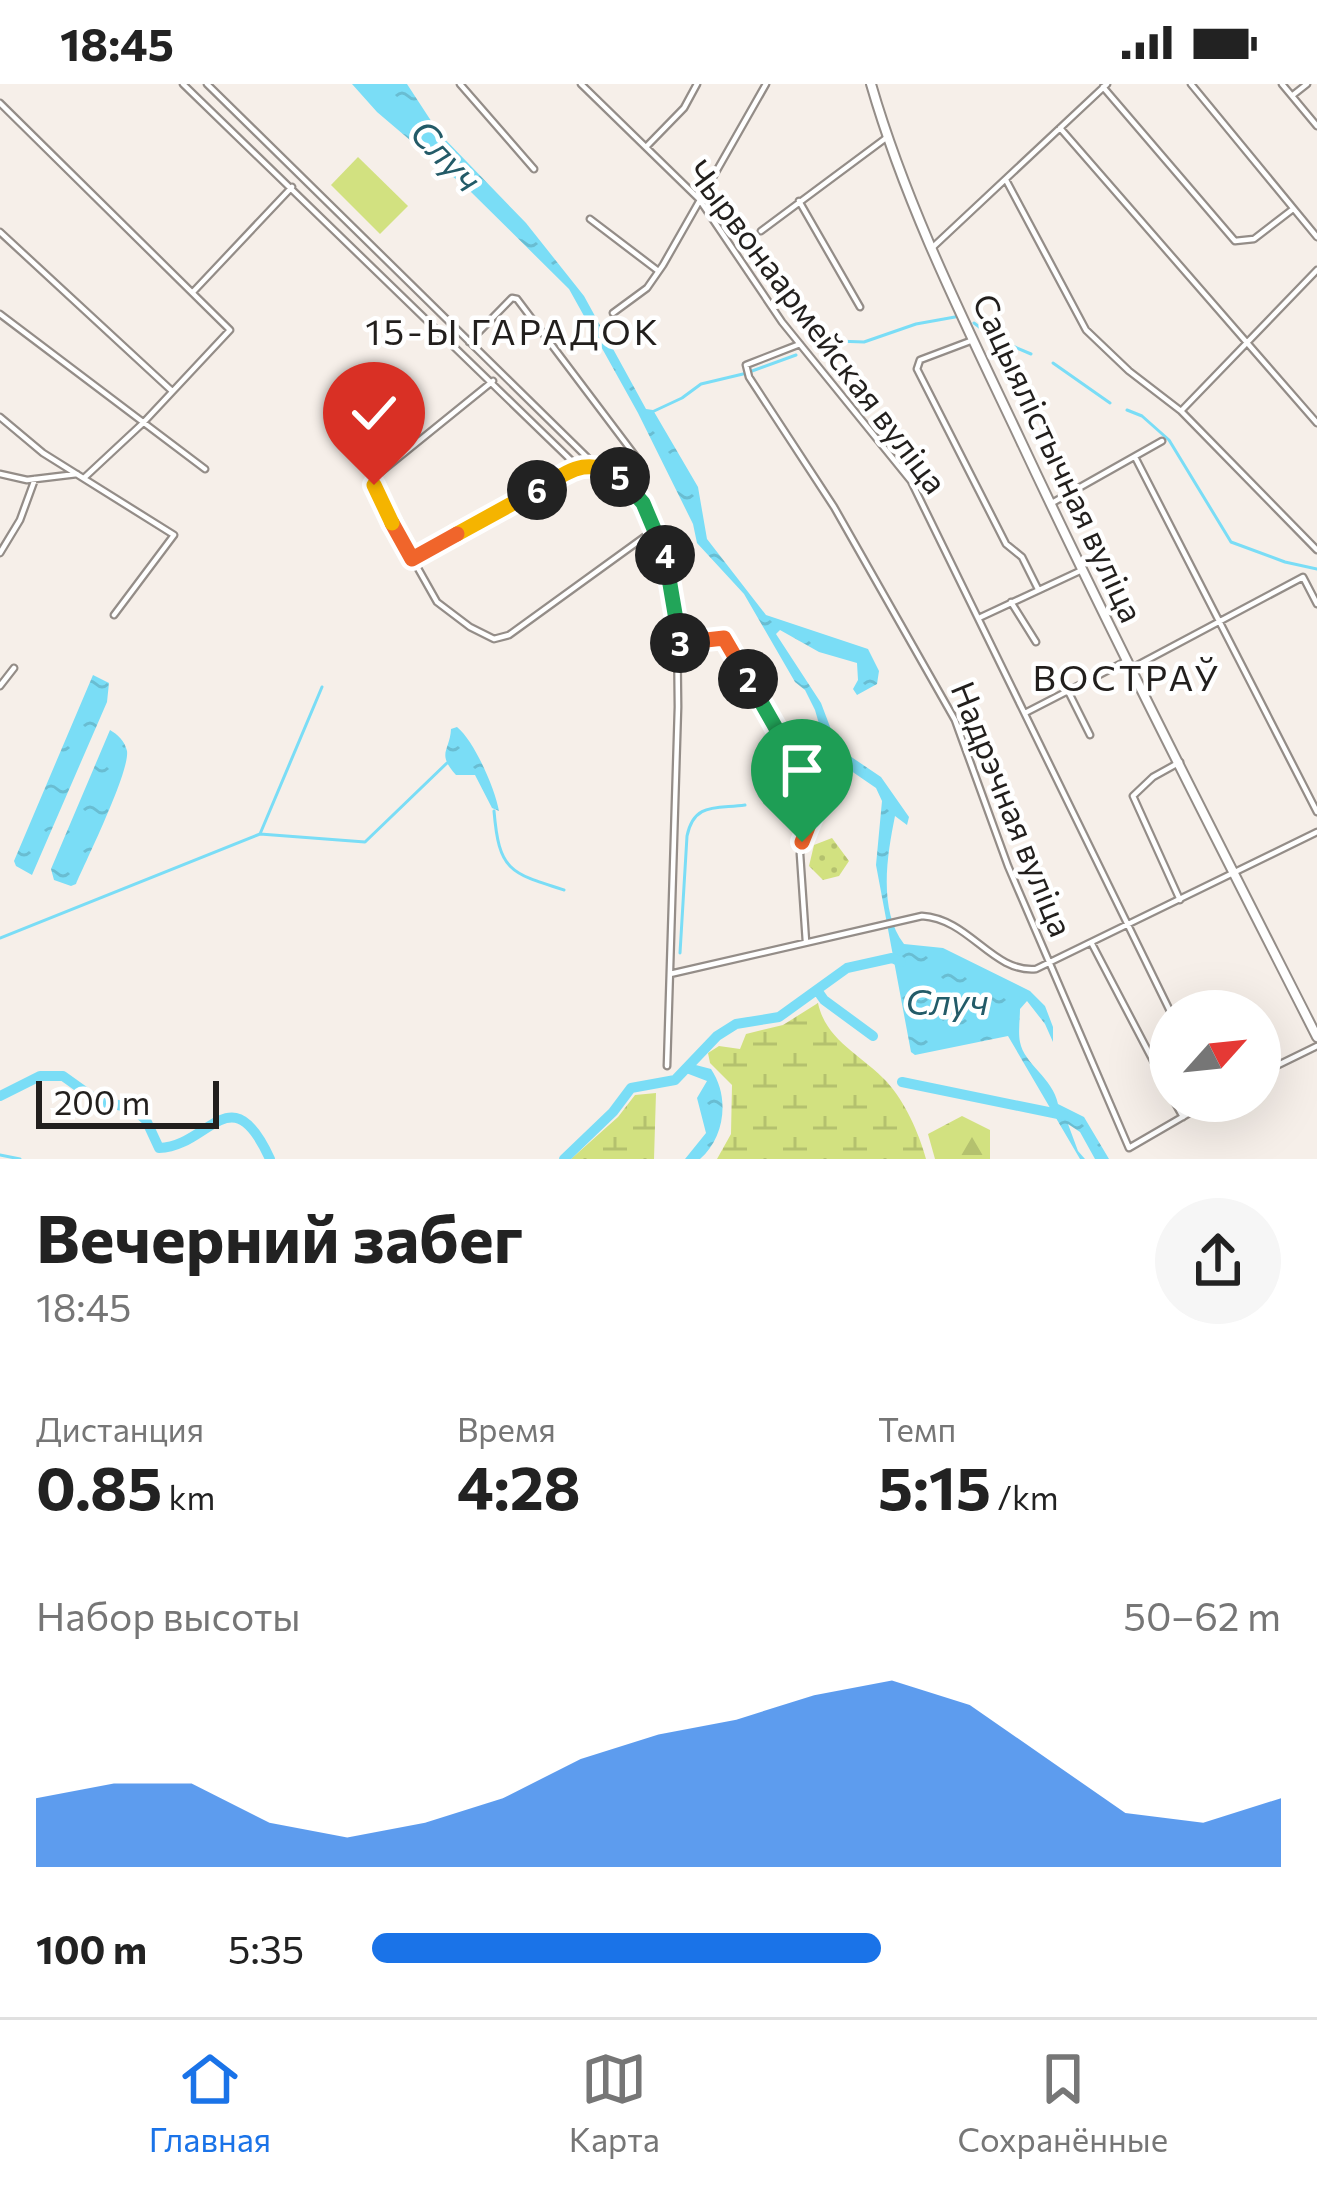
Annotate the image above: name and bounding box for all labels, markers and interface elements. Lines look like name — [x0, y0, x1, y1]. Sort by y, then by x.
text: 18:45 — [60, 15, 174, 70]
water label: Случ — [403, 109, 492, 200]
street label: Чырвонаармейская вуліца — [679, 151, 957, 501]
street label: Сацыялістычная вуліца — [965, 287, 1154, 628]
district label: 15-Ы ГАРАДОК — [365, 308, 661, 352]
pin — [323, 362, 425, 485]
icon: check — [341, 380, 407, 446]
pin: 5 — [590, 447, 650, 507]
text: 5 — [610, 456, 630, 497]
pin: 6 — [507, 460, 567, 520]
text: 6 — [527, 469, 547, 510]
pin: 4 — [635, 525, 695, 585]
text: 4 — [655, 534, 675, 575]
pin: 3 — [650, 613, 710, 673]
text: 3 — [670, 622, 690, 663]
pin: 2 — [718, 649, 778, 709]
district label: ВОСТРАЎ — [1032, 654, 1222, 698]
text: 2 — [739, 658, 757, 699]
street label: Надрэчная вуліца — [944, 675, 1083, 942]
pin — [751, 719, 853, 842]
icon: arrive — [769, 737, 835, 803]
water label: Случ — [905, 978, 989, 1022]
north arrow — [1149, 990, 1281, 1122]
map controls — [1149, 990, 1281, 1122]
scale bar — [36, 1075, 219, 1128]
text: 200 m — [54, 1081, 150, 1122]
text: Вечерний забег — [36, 1196, 523, 1277]
button: share — [1155, 1198, 1281, 1324]
text: 18:45 — [36, 1282, 131, 1330]
text: Дистанция — [36, 1408, 204, 1449]
text: Время — [457, 1408, 556, 1449]
text: Темп — [878, 1408, 956, 1449]
text: 0.85 — [36, 1449, 162, 1522]
text: 4:28 — [457, 1449, 581, 1522]
text: 5:15 — [878, 1449, 991, 1522]
text: km — [162, 1476, 215, 1517]
text: /km — [991, 1476, 1059, 1517]
text: Набор высоты — [36, 1591, 301, 1639]
text: 50–62 m — [1123, 1591, 1281, 1639]
text: 100 m — [36, 1924, 147, 1972]
text: 5:35 — [228, 1924, 304, 1972]
tab: Главная — [149, 2046, 271, 2159]
tab: Карта — [569, 2046, 660, 2159]
tab: Сохранённые — [957, 2046, 1168, 2159]

